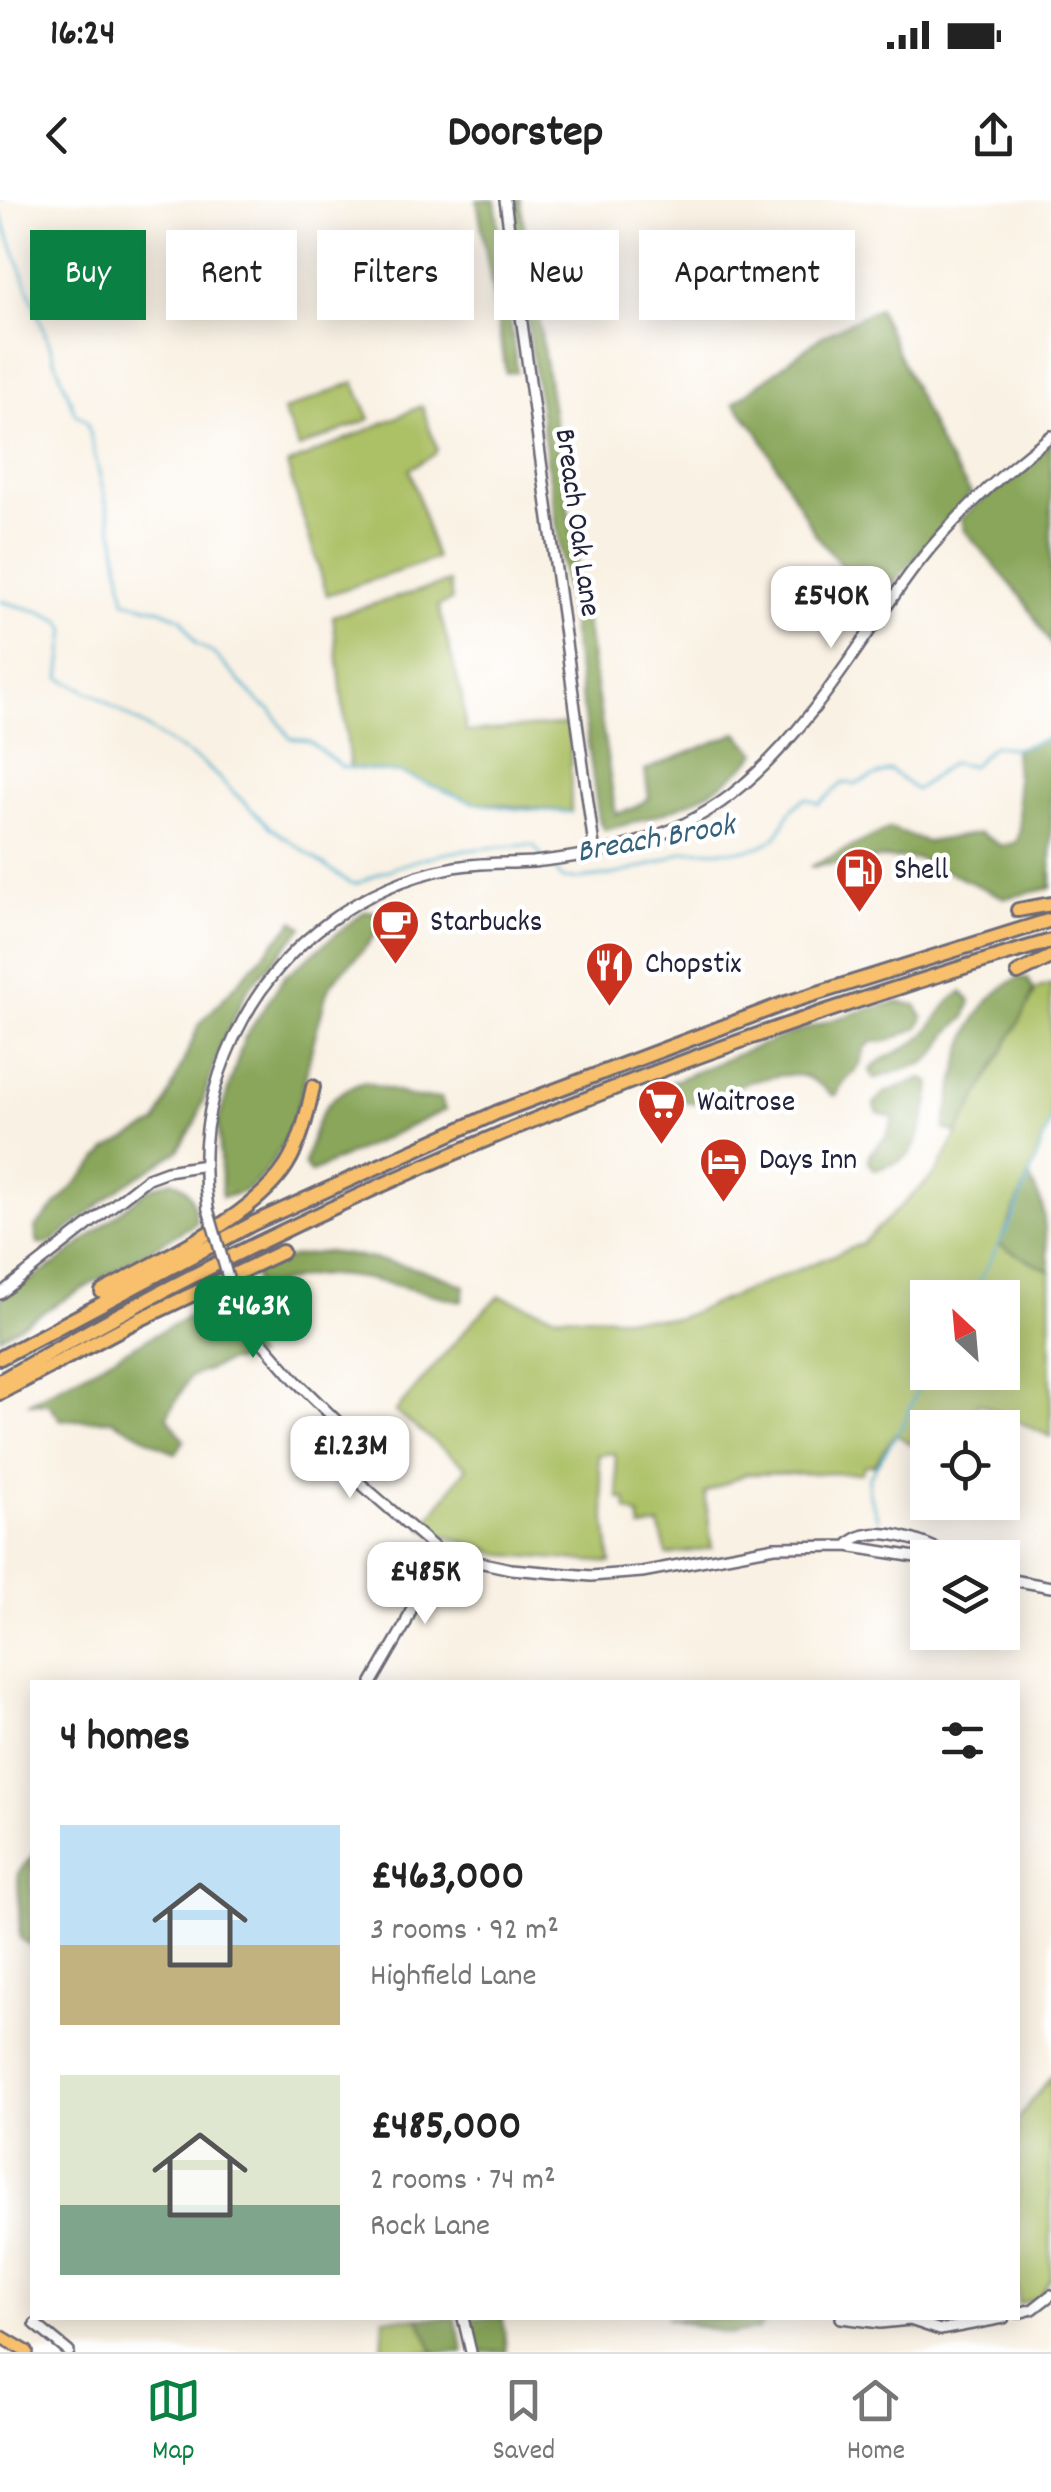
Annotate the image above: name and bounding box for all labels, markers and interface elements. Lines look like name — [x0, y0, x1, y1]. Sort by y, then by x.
text: 16:24 — [50, 8, 116, 63]
text: Doorstep — [447, 103, 604, 167]
icon: back — [30, 108, 85, 163]
icon: share — [966, 108, 1021, 163]
chip: Buy — [30, 230, 146, 320]
chip: Rent — [166, 230, 297, 320]
chip: Filters — [317, 230, 474, 320]
chip: New — [494, 230, 619, 320]
chip: Apartment — [639, 230, 855, 320]
street label: Breach Oak Lane — [541, 426, 609, 620]
pin: £540K — [761, 566, 901, 651]
text: £540K — [793, 575, 869, 621]
water label: Breach Brook — [573, 804, 741, 878]
fuel station icon: Shell — [833, 846, 885, 914]
place label: Shell — [894, 851, 948, 894]
cafe icon: Starbucks — [369, 898, 421, 966]
place label: Starbucks — [430, 903, 542, 946]
restaurant icon: Chopstix — [584, 940, 636, 1008]
place label: Chopstix — [645, 945, 741, 988]
supermarket icon: Waitrose — [636, 1078, 688, 1146]
place label: Waitrose — [697, 1083, 795, 1126]
hotel icon: Days Inn — [698, 1136, 750, 1204]
place label: Days Inn — [759, 1141, 857, 1184]
pin: £463K — [183, 1276, 323, 1361]
north arrow — [910, 1280, 1020, 1390]
map controls — [910, 1280, 1020, 1650]
text: £463K — [216, 1285, 290, 1331]
button: locate — [910, 1410, 1020, 1520]
pin: £1.23M — [269, 1416, 431, 1501]
text: £1.23M — [312, 1425, 388, 1471]
button: layers — [910, 1540, 1020, 1650]
pin: £485K — [355, 1542, 495, 1627]
text: £485K — [389, 1551, 461, 1597]
text: 4 homes — [60, 1710, 190, 1770]
icon: filters — [935, 1713, 990, 1768]
text: £463,000 — [370, 1849, 524, 1909]
icon: home — [140, 1865, 260, 1985]
text: 3 rooms · 92 m² — [370, 1909, 559, 1955]
text: Highfield Lane — [370, 1955, 537, 2001]
text: £485,000 — [370, 2099, 521, 2159]
icon: home — [140, 2115, 260, 2235]
text: 2 rooms · 74 m² — [370, 2159, 556, 2205]
text: Rock Lane — [370, 2205, 490, 2251]
tab: Map — [146, 2373, 201, 2473]
tab: Saved — [493, 2373, 555, 2473]
tab: Home — [847, 2373, 905, 2473]

